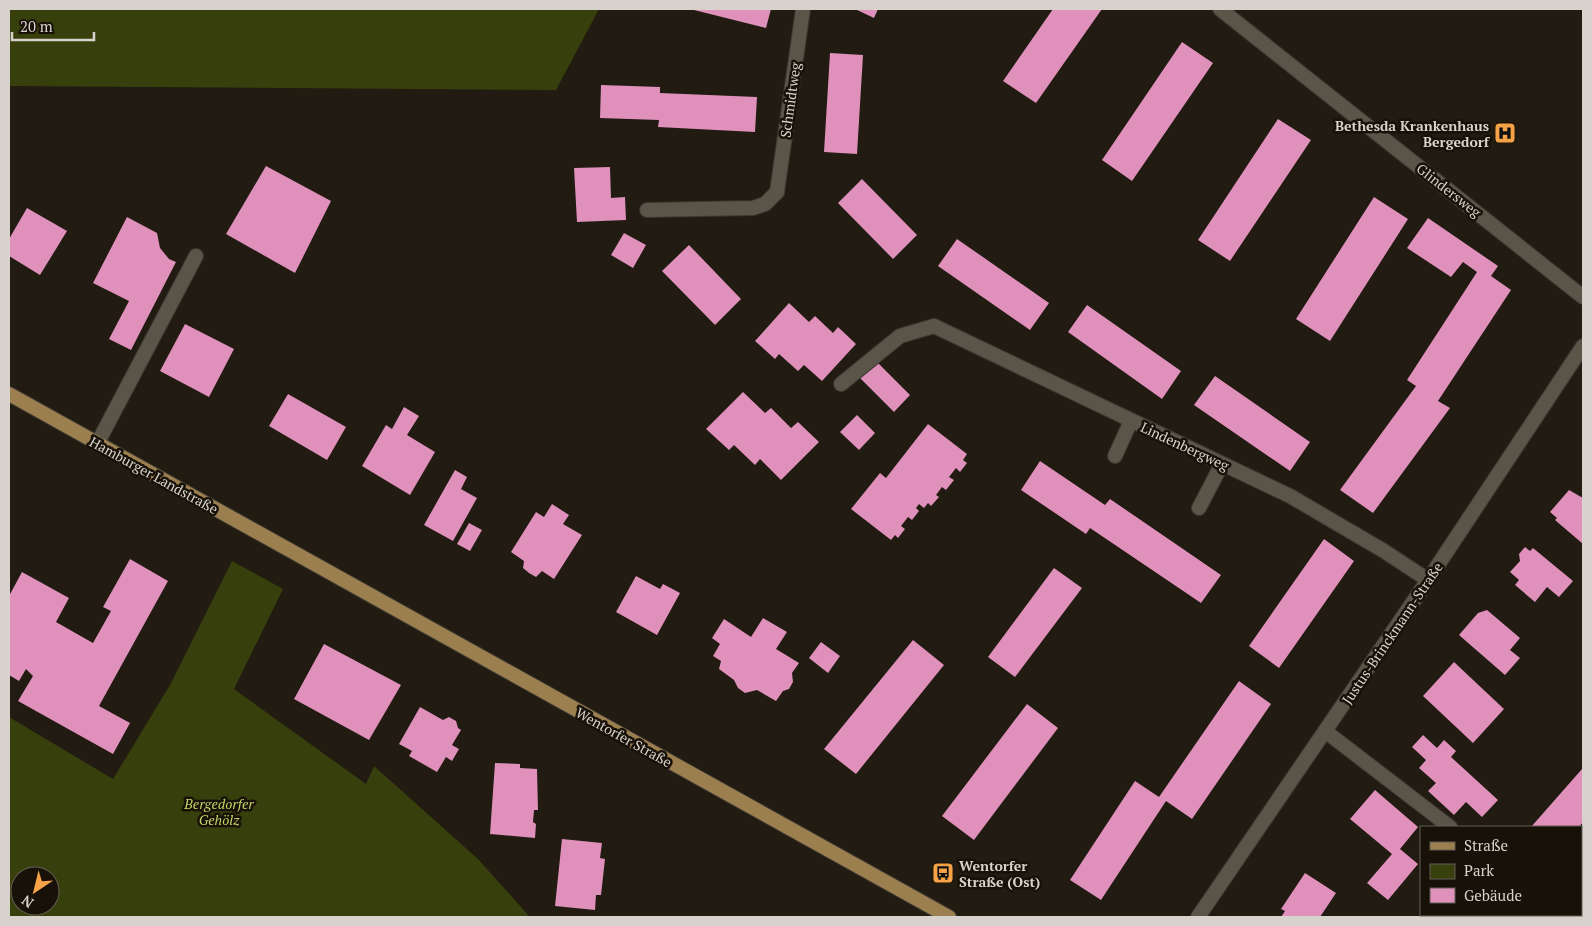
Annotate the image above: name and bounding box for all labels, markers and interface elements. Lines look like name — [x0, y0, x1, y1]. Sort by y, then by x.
scale bar — [12, 10, 95, 42]
text: 20 m — [20, 16, 53, 36]
street label: Schmidtweg — [775, 60, 805, 139]
place label: Bethesda Krankenhaus Bergedorf — [1335, 116, 1491, 151]
hospital icon: Bethesda Krankenhaus Bergedorf — [1493, 121, 1517, 145]
street label: Glindersweg — [1413, 159, 1486, 222]
street label: Lindenbergweg — [1138, 417, 1233, 475]
street label: Hamburger Landstraße — [86, 432, 222, 518]
street label: Justus-Brinckmann-Straße — [1337, 558, 1447, 708]
street label: Wentorfer Straße — [572, 703, 676, 771]
park label: Bergedorfer Gehölz — [183, 794, 254, 829]
legend — [1420, 826, 1582, 916]
text: Straße — [1464, 835, 1508, 855]
place label: Wentorfer Straße (Ost) — [959, 856, 1040, 891]
text: Park — [1464, 860, 1494, 880]
bus stop icon: Wentorfer Straße (Ost) — [931, 861, 955, 885]
north arrow — [10, 866, 60, 916]
text: Gebäude — [1464, 885, 1522, 905]
text: N — [17, 891, 37, 913]

